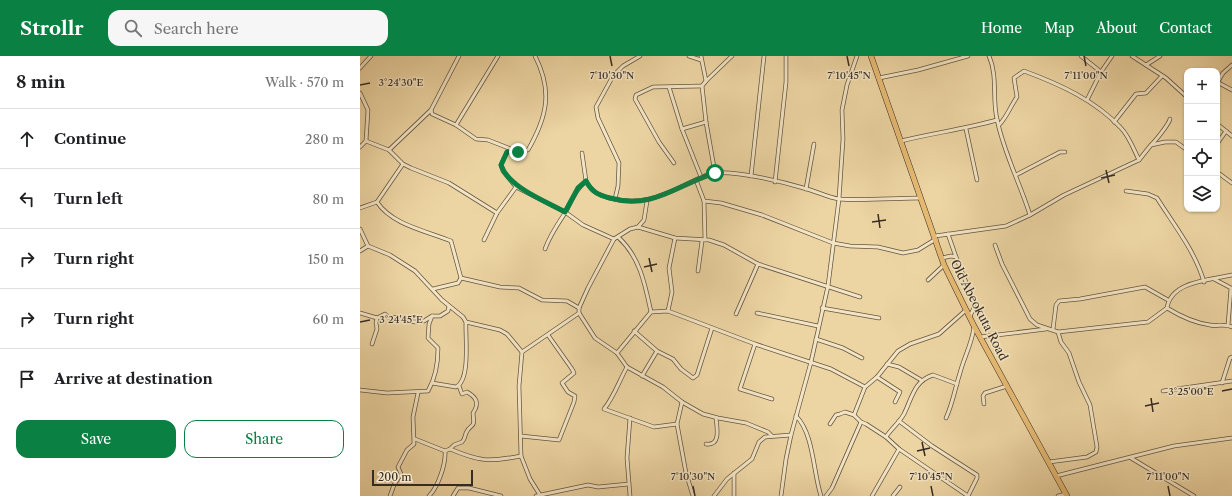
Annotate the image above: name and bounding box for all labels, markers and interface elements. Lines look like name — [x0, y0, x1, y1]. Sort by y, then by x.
search box — [108, 10, 388, 46]
text: Strollr — [20, 17, 84, 40]
icon: search — [122, 17, 144, 39]
text: Search here — [154, 19, 239, 38]
text: Home — [981, 19, 1022, 37]
text: Map — [1044, 19, 1074, 37]
text: About — [1096, 19, 1137, 37]
text: Contact — [1159, 19, 1212, 37]
map controls — [1184, 68, 1220, 212]
button: + — [1184, 68, 1220, 104]
text: 7°10'30"N — [590, 69, 634, 82]
text: 7°10'45"N — [827, 69, 871, 82]
text: 7°11'00"N — [1064, 69, 1108, 82]
text: 8 min — [16, 72, 65, 92]
text: Walk · 570 m — [265, 74, 344, 90]
text: 3°24'30"E — [379, 76, 424, 89]
button: − — [1184, 104, 1220, 140]
icon: ahead — [16, 128, 38, 150]
text: Continue — [54, 129, 126, 148]
text: 280 m — [305, 131, 344, 147]
button: locate — [1184, 140, 1220, 176]
route end — [509, 143, 527, 161]
route start — [706, 164, 724, 182]
button: layers — [1184, 176, 1220, 212]
icon: left — [16, 188, 38, 210]
text: Turn left — [54, 189, 123, 208]
text: 80 m — [312, 191, 344, 207]
icon: right — [16, 248, 38, 270]
text: Turn right — [54, 249, 134, 268]
text: 150 m — [308, 251, 344, 267]
street label: Old Abeokuta Road — [947, 257, 1012, 363]
icon: right — [16, 308, 38, 330]
text: Turn right — [54, 309, 134, 328]
text: 60 m — [313, 311, 344, 327]
text: 3°24'45"E — [379, 313, 423, 326]
icon: arrive — [16, 368, 38, 390]
text: Arrive at destination — [54, 369, 213, 388]
text: 3°25'00"E — [1168, 385, 1214, 398]
button: Save — [16, 420, 176, 458]
button: Share — [184, 420, 344, 458]
scale bar — [372, 468, 473, 487]
text: 200 m — [378, 470, 411, 484]
text: 7°10'30"N — [671, 470, 715, 483]
text: 7°10'45"N — [909, 470, 953, 483]
text: 7°11'00"N — [1146, 470, 1190, 483]

